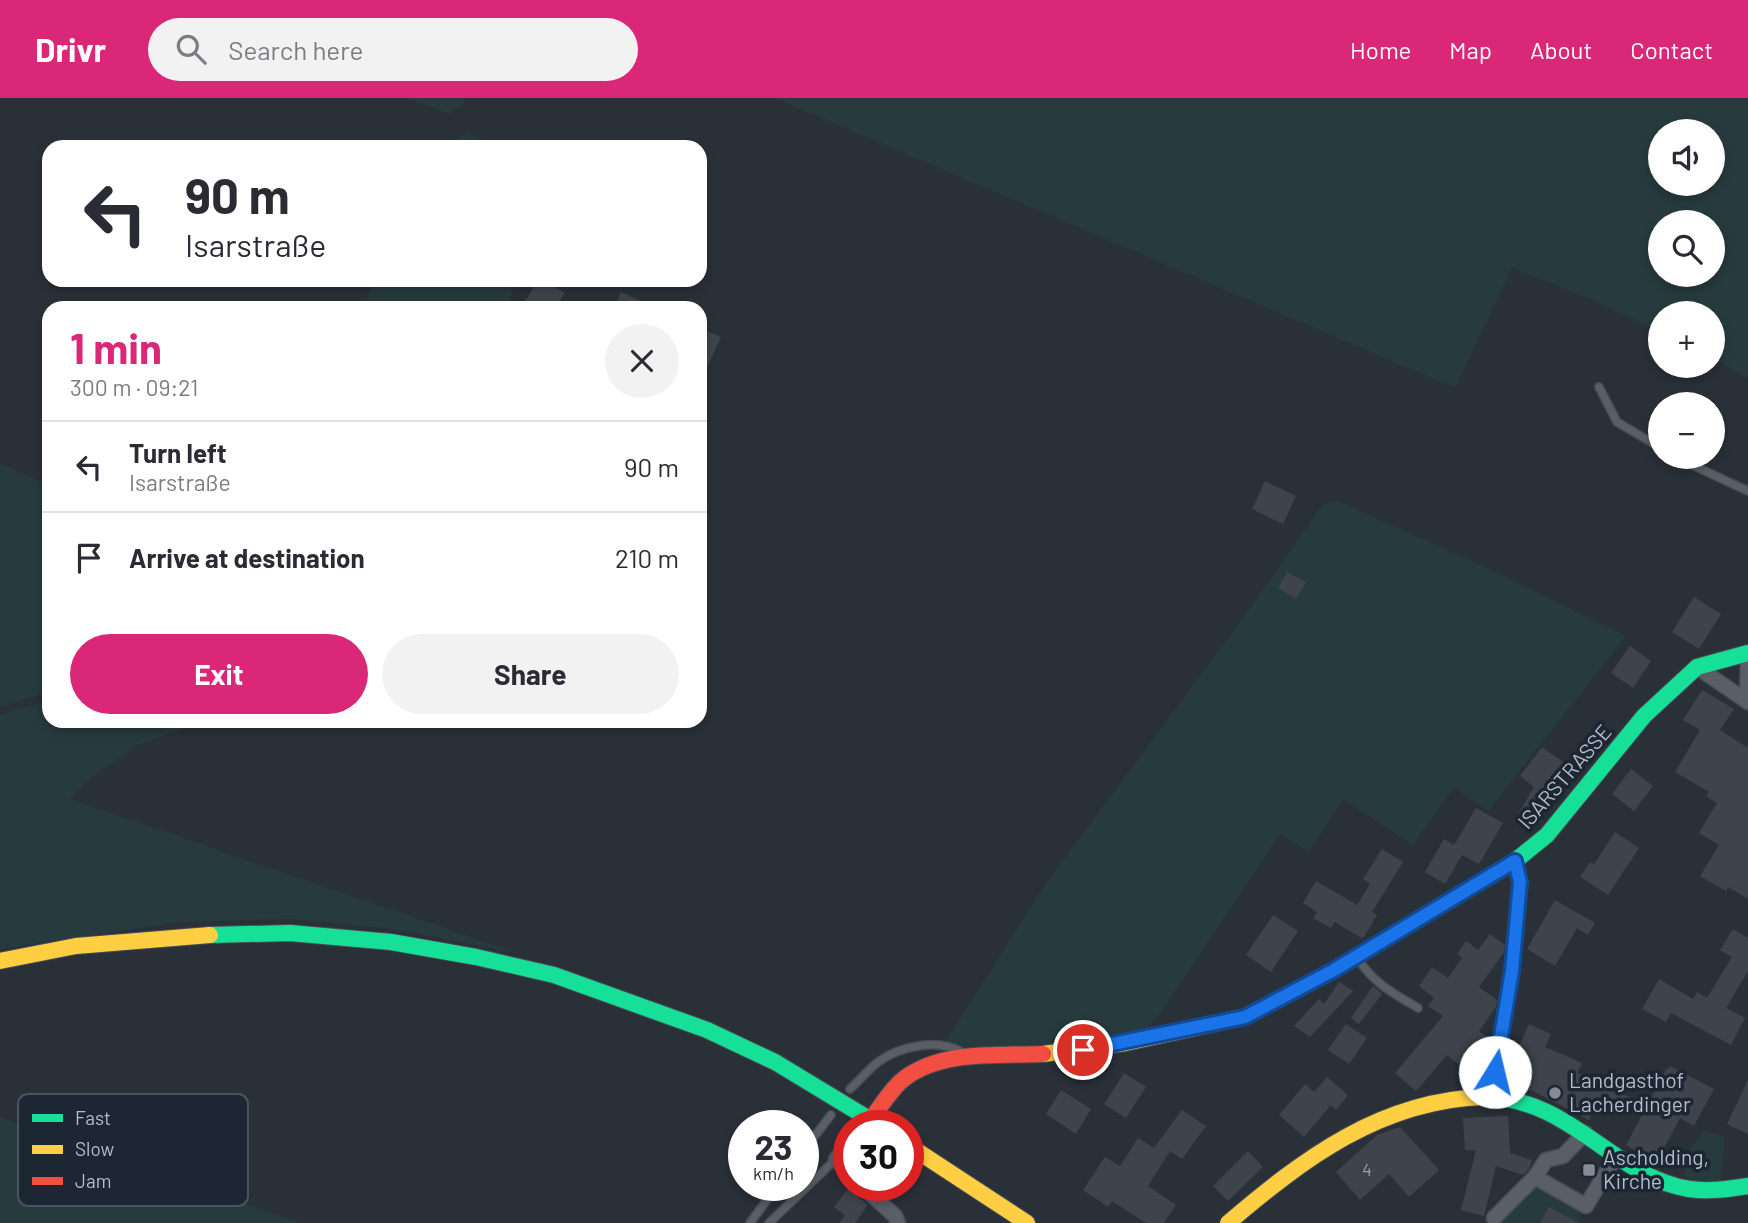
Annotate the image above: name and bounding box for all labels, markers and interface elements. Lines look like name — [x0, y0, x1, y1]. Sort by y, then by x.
search box — [148, 18, 638, 81]
text: Drivr — [35, 29, 106, 69]
icon: search — [172, 30, 210, 68]
text: Search here — [228, 34, 363, 65]
text: Home — [1350, 35, 1411, 64]
text: Map — [1449, 35, 1492, 64]
text: About — [1530, 35, 1592, 64]
text: Contact — [1630, 35, 1713, 64]
map controls — [1648, 119, 1725, 469]
button: sound — [1648, 119, 1725, 196]
text: 90 m — [185, 165, 290, 224]
icon: left — [70, 168, 161, 259]
button: search — [1648, 210, 1725, 287]
text: Isarstraße — [185, 225, 326, 263]
button: + — [1648, 301, 1725, 378]
text: 1 min — [70, 322, 162, 372]
button: close — [605, 324, 679, 398]
text: 300 m · 09:21 — [70, 373, 198, 401]
button: − — [1648, 392, 1725, 469]
text: Turn left — [129, 437, 227, 468]
icon: left — [70, 448, 108, 486]
text: 90 m — [624, 451, 679, 482]
text: Isarstraße — [129, 468, 231, 496]
icon: arrive — [70, 539, 108, 577]
text: Arrive at destination — [129, 542, 365, 573]
text: 210 m — [615, 542, 679, 573]
button: Exit — [70, 634, 368, 714]
button: Share — [382, 634, 679, 714]
street label: ISARSTRASSE — [1512, 719, 1616, 833]
pin — [1053, 1020, 1113, 1080]
icon: arrive — [1064, 1031, 1102, 1069]
position arrow — [1458, 1035, 1532, 1109]
place label: Landgasthof Lacherdinger — [1569, 1067, 1691, 1116]
marker: Landgasthof Lacherdinger — [1547, 1085, 1563, 1101]
legend — [18, 1094, 248, 1206]
text: Fast — [75, 1106, 111, 1129]
speed limit sign: 30 — [833, 1110, 924, 1201]
text: 23 — [754, 1125, 793, 1167]
text: Slow — [75, 1137, 114, 1160]
place label: Ascholding, Kirche — [1603, 1144, 1709, 1193]
house number: 4 — [1362, 1158, 1372, 1180]
text: km/h — [753, 1162, 794, 1184]
marker: Ascholding, Kirche — [1581, 1162, 1597, 1178]
text: Jam — [75, 1169, 111, 1192]

